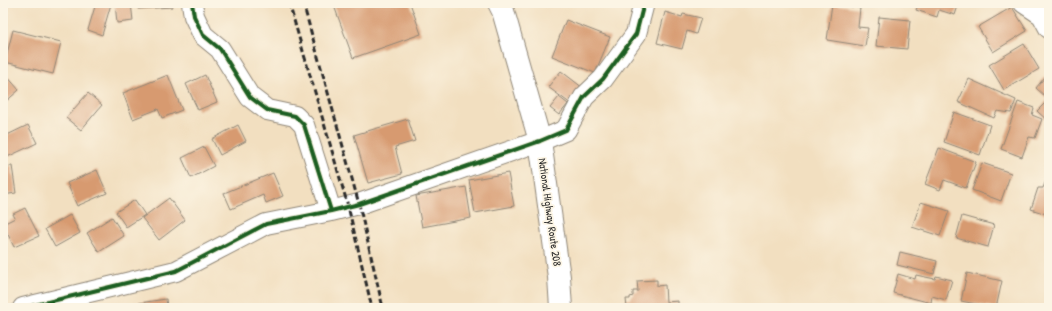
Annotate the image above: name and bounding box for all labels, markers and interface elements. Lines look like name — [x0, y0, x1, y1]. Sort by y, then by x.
street label: National Highway Route 208 — [536, 157, 565, 267]

